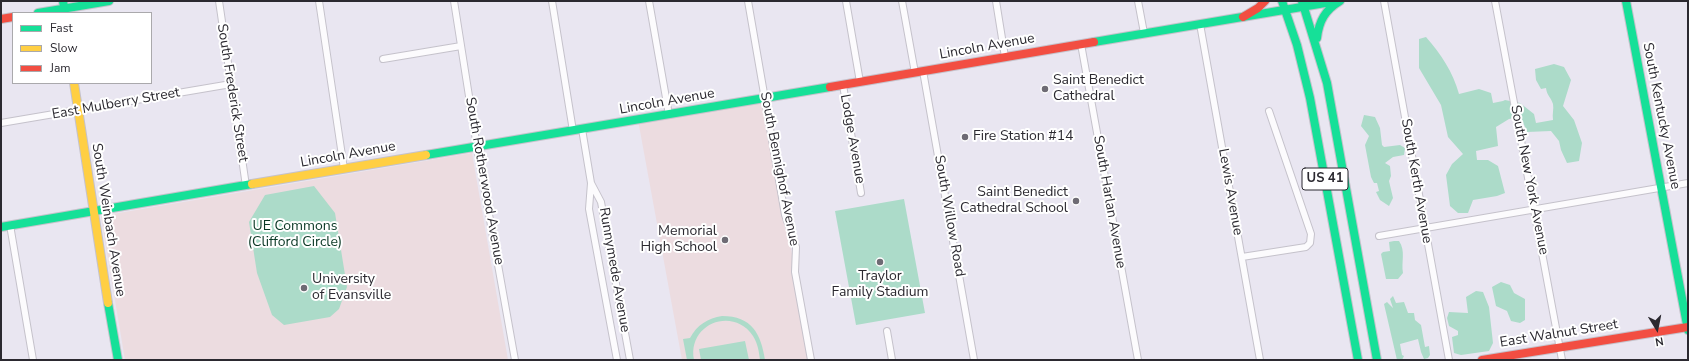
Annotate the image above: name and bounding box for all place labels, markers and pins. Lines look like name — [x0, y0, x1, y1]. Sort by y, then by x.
place label: Saint Benedict Cathedral — [1053, 73, 1144, 106]
marker: Saint Benedict Cathedral — [1040, 84, 1050, 94]
place label: Fire Station #14 — [973, 129, 1073, 145]
marker: Fire Station #14 — [960, 132, 970, 142]
place label: Saint Benedict Cathedral School — [960, 185, 1068, 218]
marker: Saint Benedict Cathedral School — [1071, 196, 1081, 206]
place label: Memorial High School — [641, 224, 717, 256]
marker: Memorial High School — [720, 235, 730, 245]
marker: Traylor Family Stadium — [875, 257, 885, 267]
place label: Traylor Family Stadium — [832, 269, 928, 302]
place label: University of Evansville — [312, 272, 391, 304]
marker: University of Evansville — [299, 283, 309, 293]

